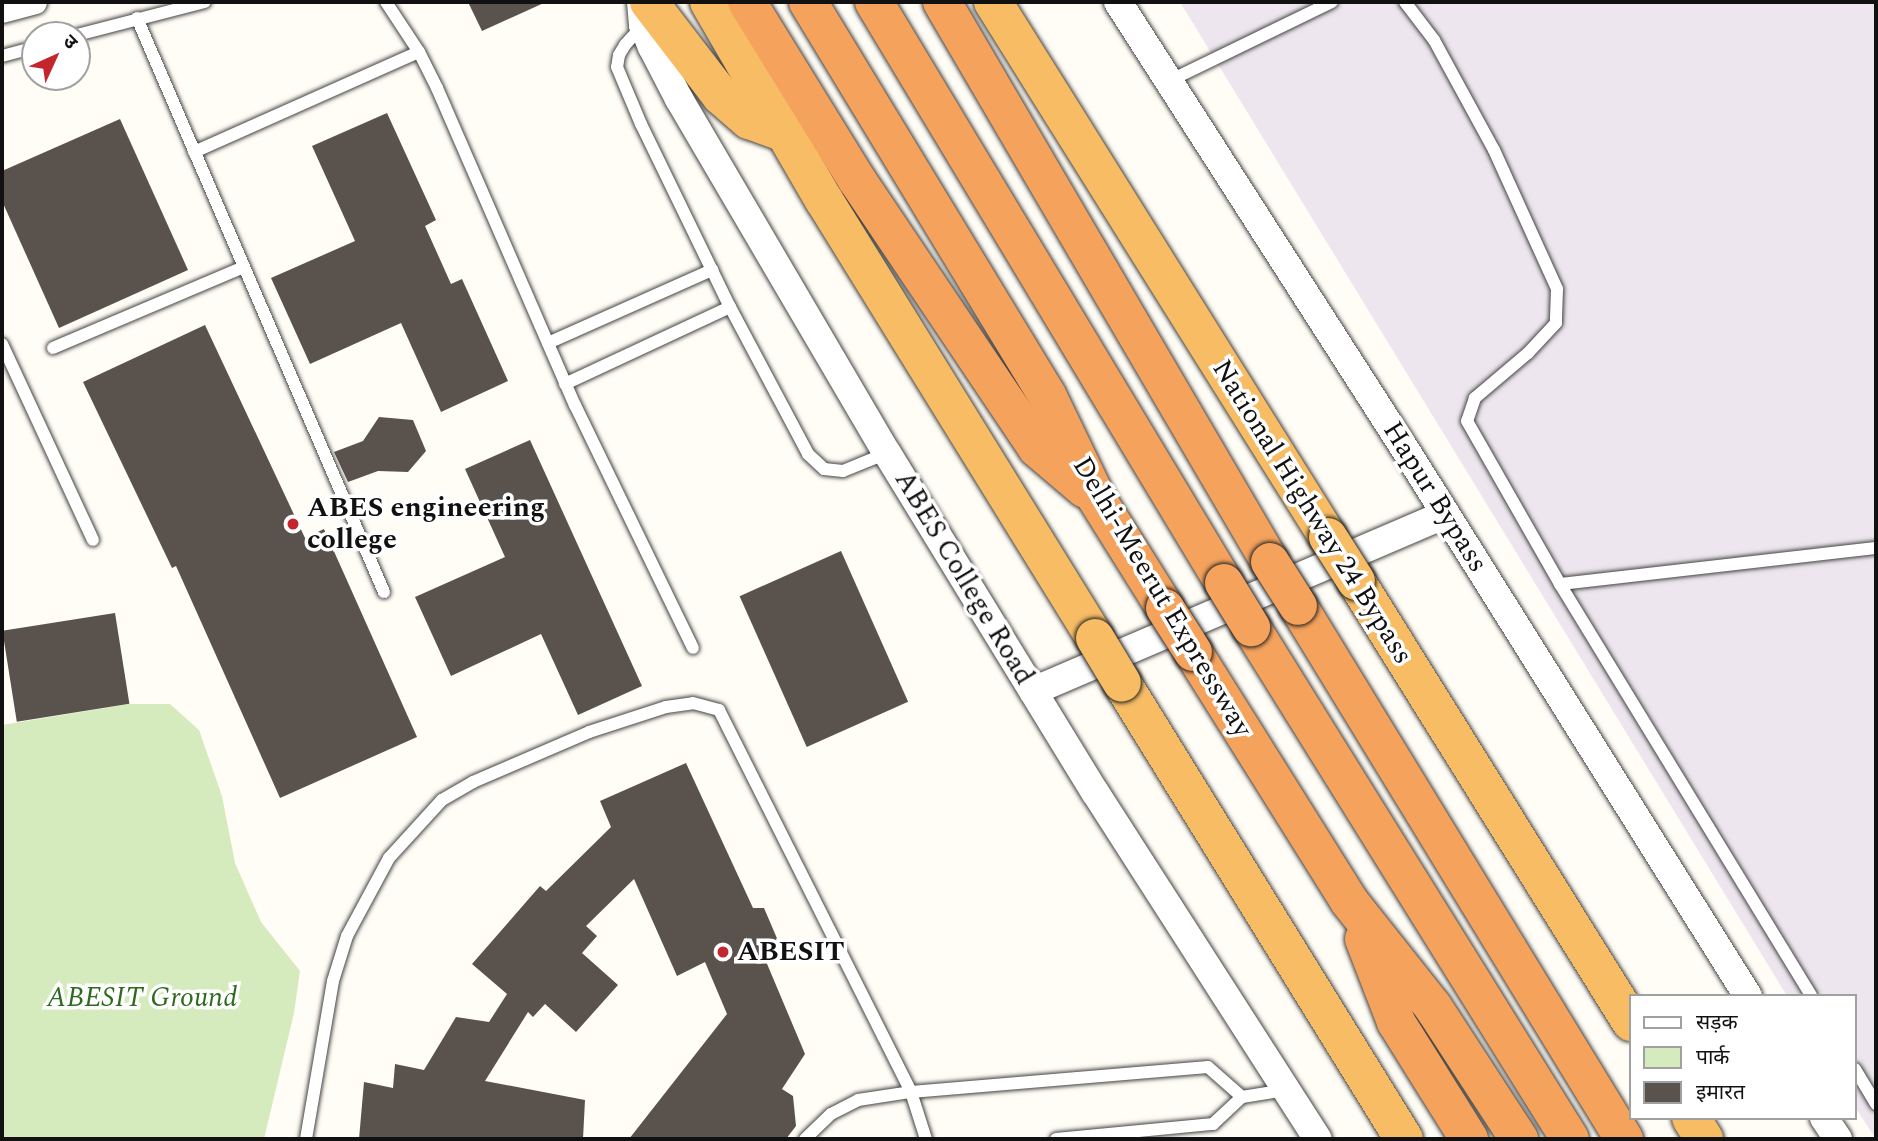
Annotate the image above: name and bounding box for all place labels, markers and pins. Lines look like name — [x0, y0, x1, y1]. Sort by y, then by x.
place label: ABES engineering college — [307, 491, 545, 557]
marker: ABES engineering college — [285, 516, 301, 532]
place label: ABESIT — [737, 935, 845, 969]
marker: ABESIT — [715, 944, 731, 960]

